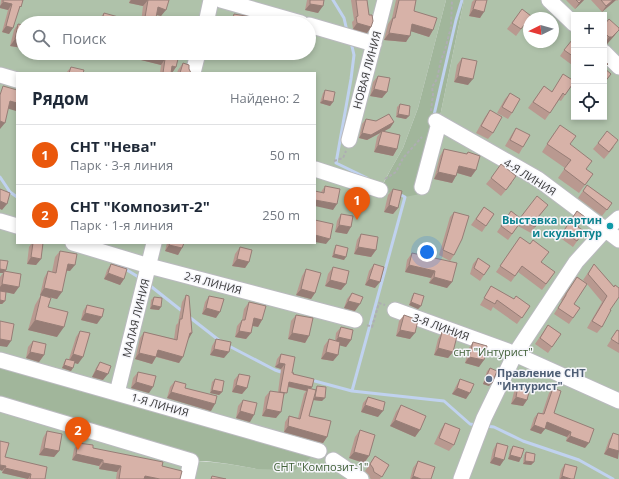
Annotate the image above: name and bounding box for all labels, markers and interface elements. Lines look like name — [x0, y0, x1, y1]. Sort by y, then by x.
north arrow — [523, 12, 559, 48]
map controls — [571, 12, 607, 120]
button: + — [571, 12, 607, 48]
search box — [16, 16, 316, 60]
icon: search — [30, 27, 52, 49]
text: Поиск — [62, 28, 106, 48]
street label: НОВАЯ ЛИНИЯ — [349, 29, 384, 110]
button: − — [571, 48, 607, 84]
button: locate — [571, 84, 607, 120]
text: Рядом — [32, 87, 89, 110]
text: Найдено: 2 — [230, 89, 300, 107]
text: СНТ "Нева" — [70, 136, 157, 156]
text: 1 — [41, 146, 49, 164]
text: 50 m — [270, 146, 300, 164]
street label: 4-Я ЛИНИЯ — [501, 155, 559, 199]
text: Парк · 3-я линия — [70, 156, 173, 174]
pin: 1 — [344, 187, 370, 220]
text: СНТ "Композит-2" — [70, 196, 210, 216]
text: 2 — [41, 206, 49, 224]
text: 250 m — [262, 206, 300, 224]
place label: Выставка картин и скульптур — [502, 212, 602, 240]
text: Парк · 1-я линия — [70, 216, 173, 234]
marker: Выставка картин и скульптур — [605, 221, 615, 231]
your location — [417, 242, 437, 262]
street label: 2-Я ЛИНИЯ — [183, 268, 244, 297]
street label: МАЛАЯ ЛИНИЯ — [118, 277, 153, 359]
street label: 3-Я ЛИНИЯ — [411, 309, 472, 344]
park label: снт "Интурист" — [453, 344, 533, 359]
place label: Правление СНТ "Интурист" — [497, 365, 586, 393]
marker: Правление СНТ "Интурист" — [484, 374, 494, 384]
street label: 1-Я ЛИНИЯ — [130, 389, 191, 420]
pin: 2 — [65, 417, 91, 450]
park label: СНТ "Композит-1" — [274, 459, 368, 474]

